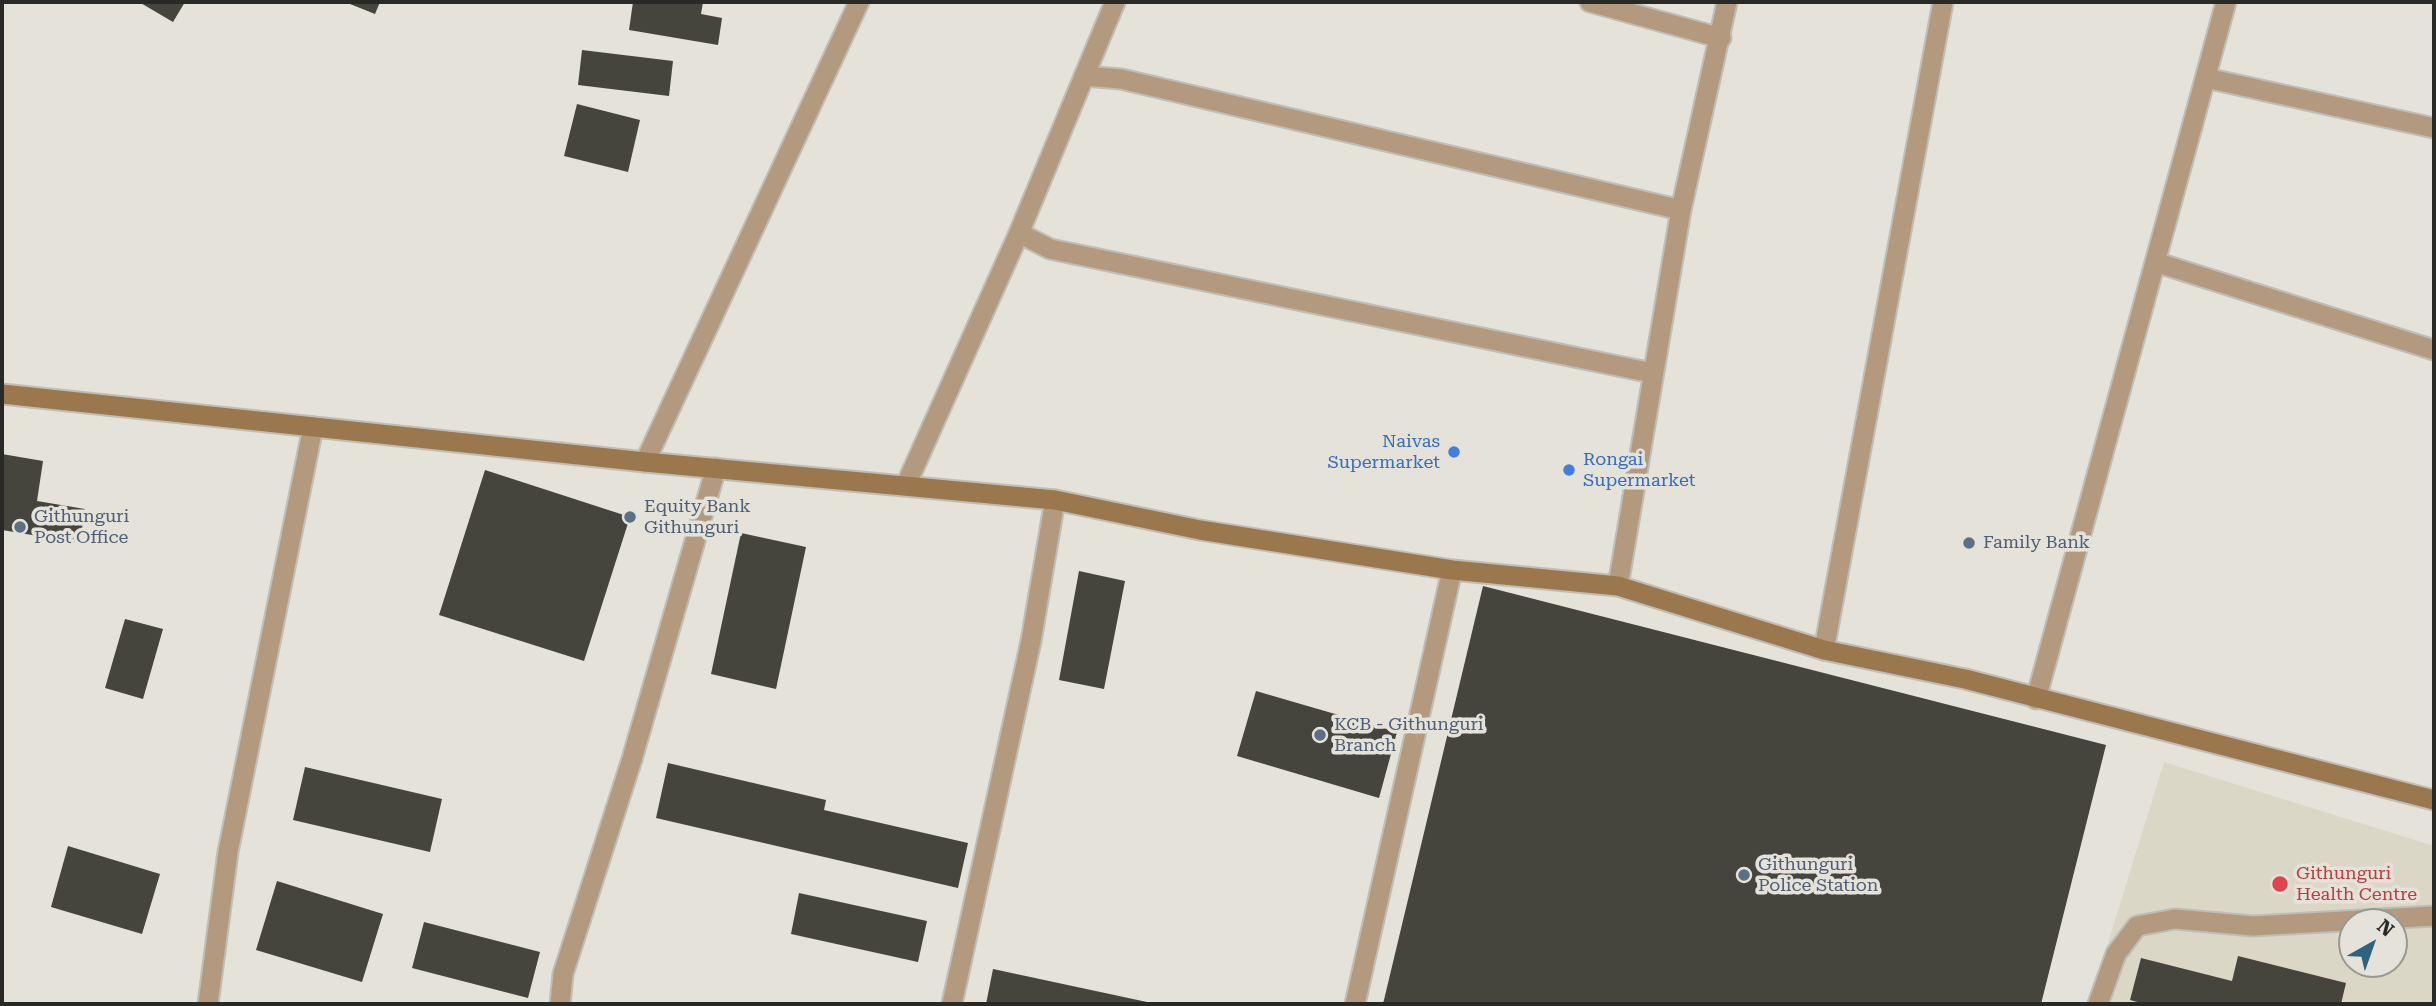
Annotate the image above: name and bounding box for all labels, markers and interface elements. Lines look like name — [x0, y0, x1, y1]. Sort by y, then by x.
place label: Naivas Supermarket — [1327, 431, 1440, 474]
marker: Naivas Supermarket — [1446, 444, 1462, 460]
place label: Rongai Supermarket — [1583, 449, 1696, 491]
marker: Rongai Supermarket — [1561, 462, 1577, 478]
place label: Equity Bank Githunguri — [644, 496, 751, 538]
place label: Githunguri Post Office — [34, 506, 129, 548]
marker: Equity Bank Githunguri — [622, 509, 638, 525]
marker: Githunguri Post Office — [12, 519, 28, 535]
place label: Family Bank — [1983, 532, 2090, 554]
marker: Family Bank — [1961, 535, 1977, 551]
place label: KCB - Githunguri Branch — [1334, 714, 1484, 756]
marker: KCB - Githunguri Branch — [1312, 727, 1328, 743]
place label: Githunguri Police Station — [1758, 854, 1878, 896]
place label: Githunguri Health Centre — [2296, 863, 2417, 906]
marker: Githunguri Police Station — [1736, 867, 1752, 883]
marker: Githunguri Health Centre — [2270, 874, 2290, 894]
north arrow — [2338, 908, 2408, 978]
text: N — [2373, 915, 2399, 942]

